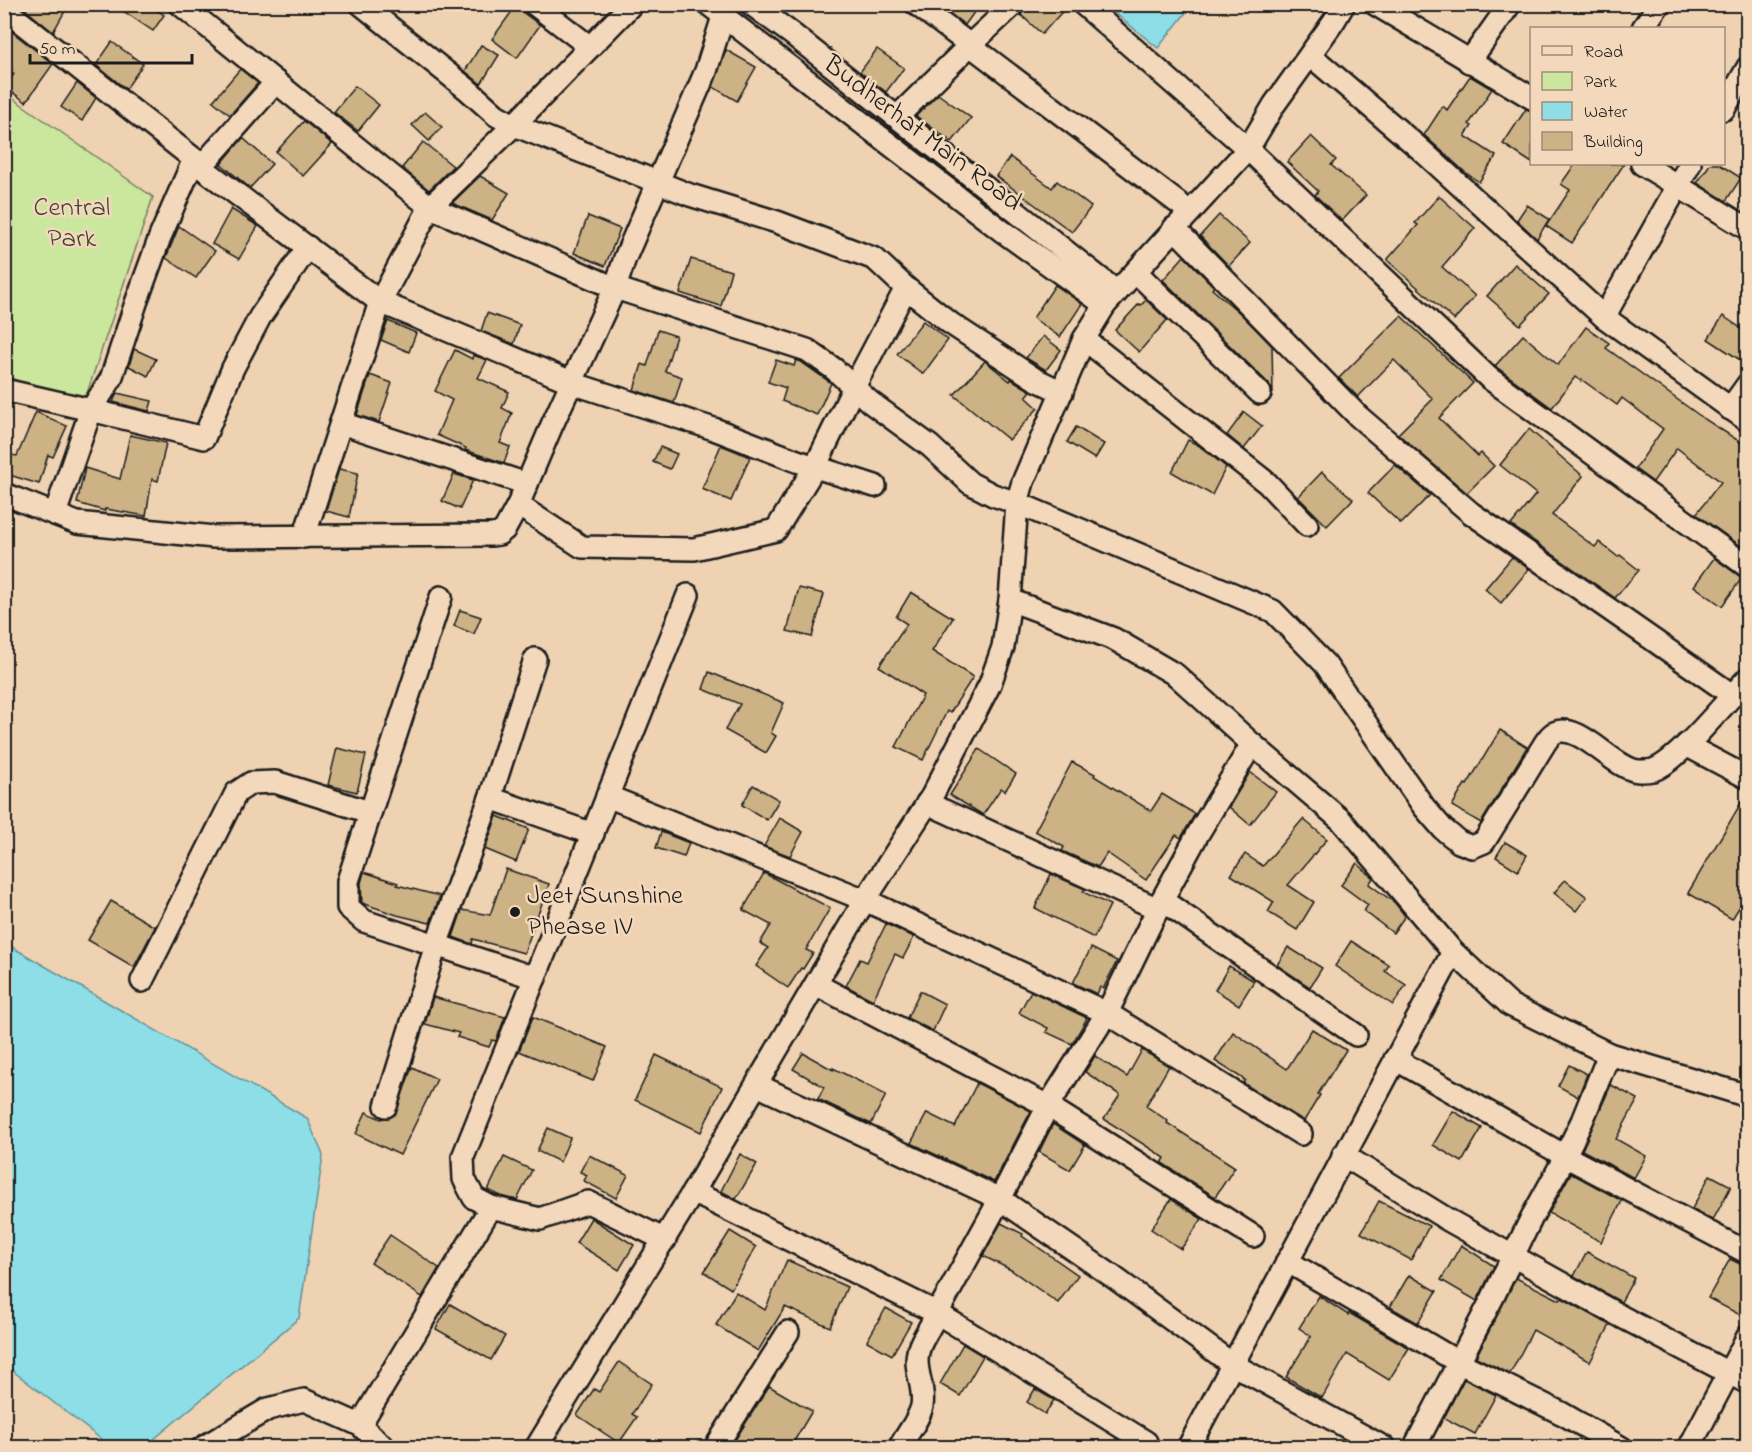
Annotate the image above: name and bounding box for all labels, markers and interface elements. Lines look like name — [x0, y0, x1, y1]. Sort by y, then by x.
scale bar — [30, 27, 192, 65]
legend — [1530, 27, 1725, 165]
text: 50 m — [39, 37, 76, 63]
text: Road — [1584, 40, 1623, 66]
street label: Budherhat Main Road — [814, 46, 1030, 222]
text: Park — [1584, 70, 1617, 96]
text: Water — [1584, 100, 1628, 126]
text: Building — [1583, 130, 1643, 157]
park label: Central Park — [34, 189, 110, 259]
place label: Jeet Sunshine Phease IV — [527, 877, 684, 947]
marker: Jeet Sunshine Phease IV — [508, 905, 522, 919]

